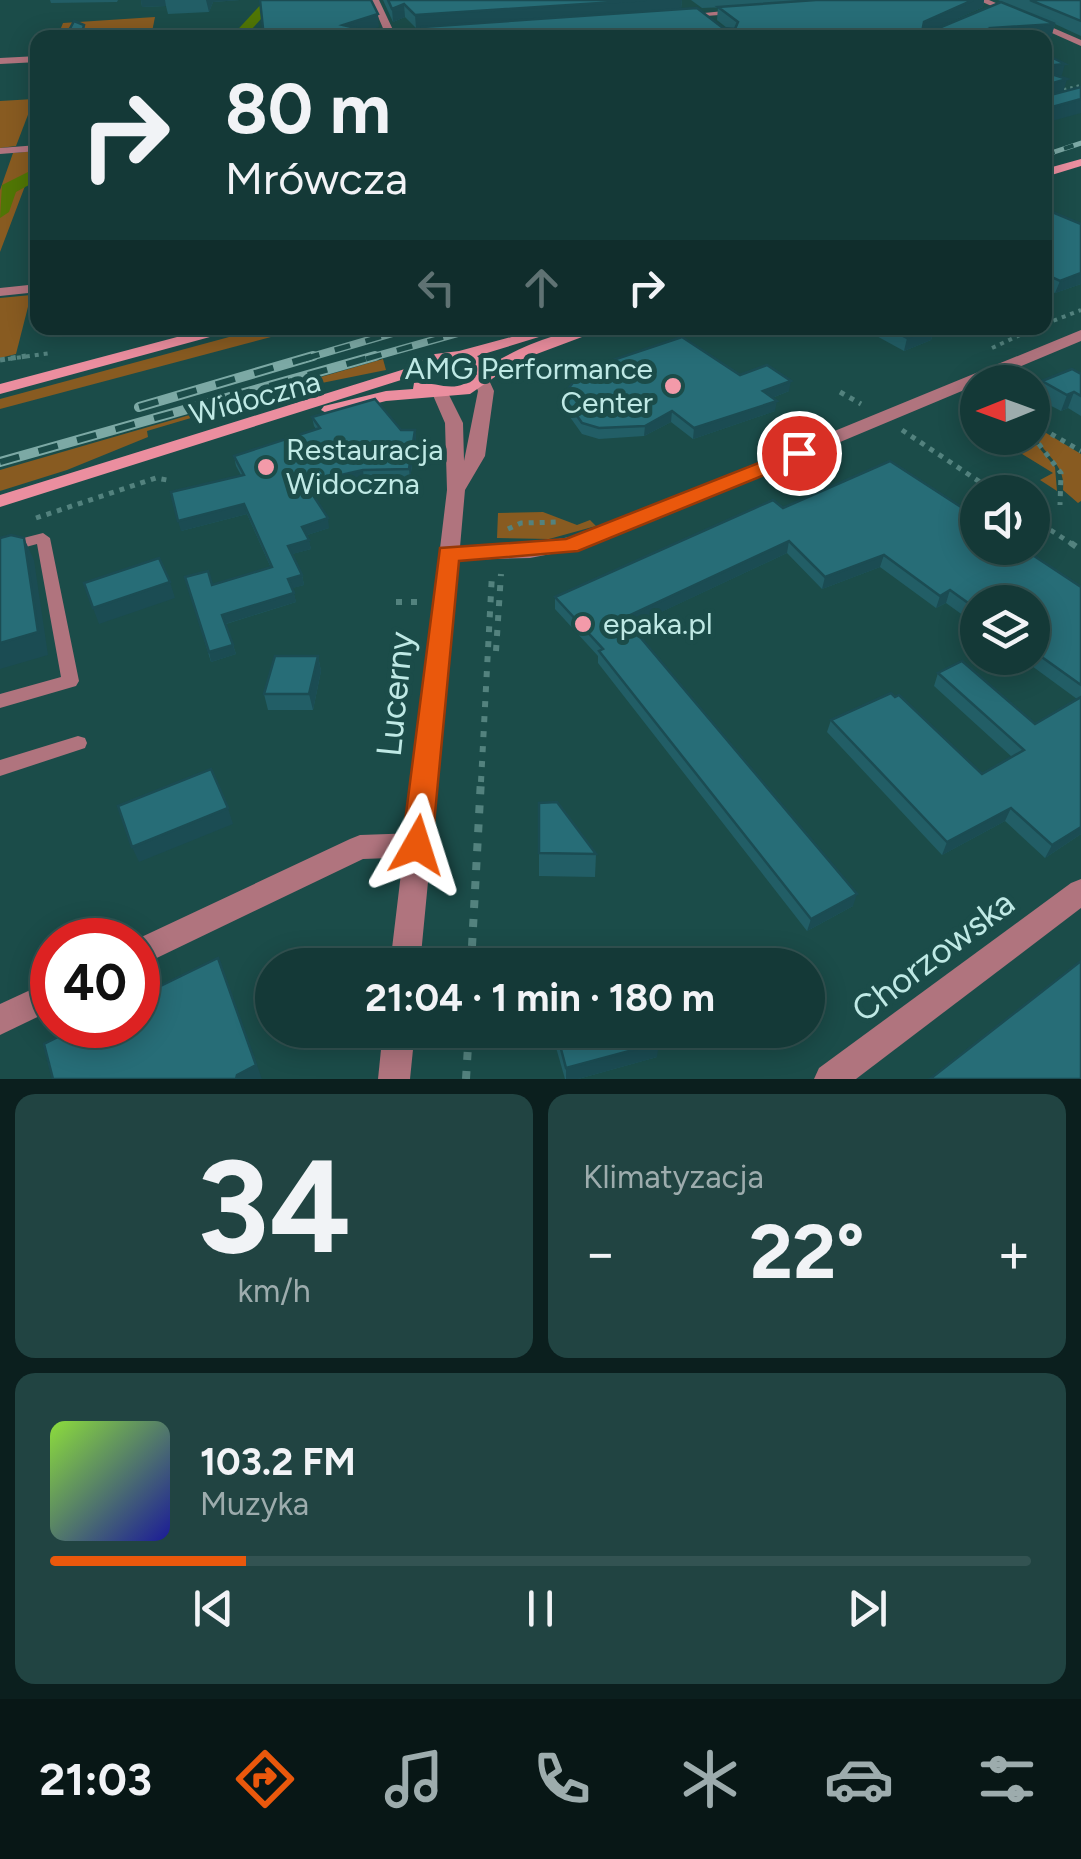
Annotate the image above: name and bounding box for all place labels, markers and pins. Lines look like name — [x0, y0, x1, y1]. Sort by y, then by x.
place label: AMG Performance Center — [405, 350, 653, 421]
marker: AMG Performance Center — [662, 375, 684, 397]
pin — [757, 411, 842, 496]
place label: Restauracja Widoczna — [286, 431, 444, 502]
marker: Restauracja Widoczna — [255, 456, 277, 478]
place label: epaka.pl — [603, 605, 713, 642]
marker: epaka.pl — [572, 613, 594, 635]

